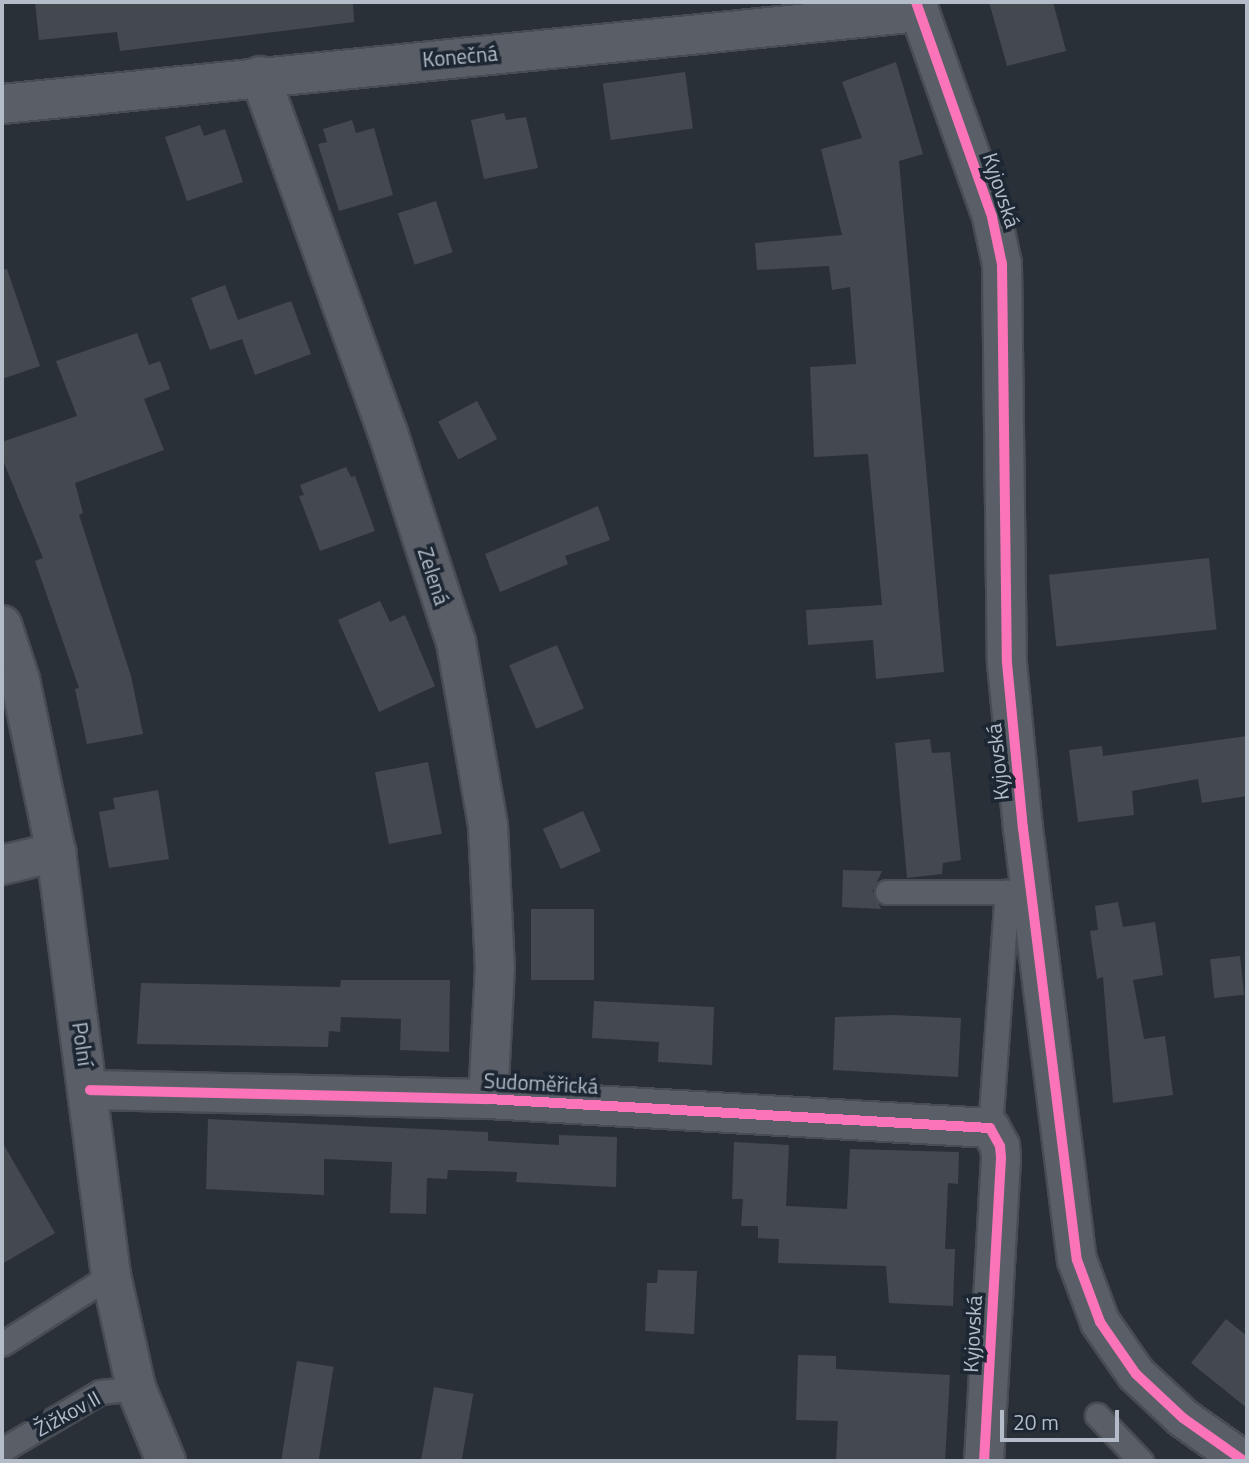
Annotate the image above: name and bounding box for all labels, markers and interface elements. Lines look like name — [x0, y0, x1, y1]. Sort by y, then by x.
street label: Konečná — [421, 40, 499, 72]
street label: Kyjovská — [978, 149, 1026, 231]
street label: Zelená — [413, 544, 455, 608]
street label: Kyjovská — [980, 722, 1014, 802]
street label: Polní — [67, 1020, 99, 1068]
street label: Sudoměřická — [483, 1067, 599, 1099]
street label: Kyjovská — [957, 1295, 987, 1373]
street label: Žižkov II — [30, 1385, 104, 1441]
scale bar — [1004, 1396, 1123, 1440]
text: 20 m — [1013, 1406, 1059, 1438]

